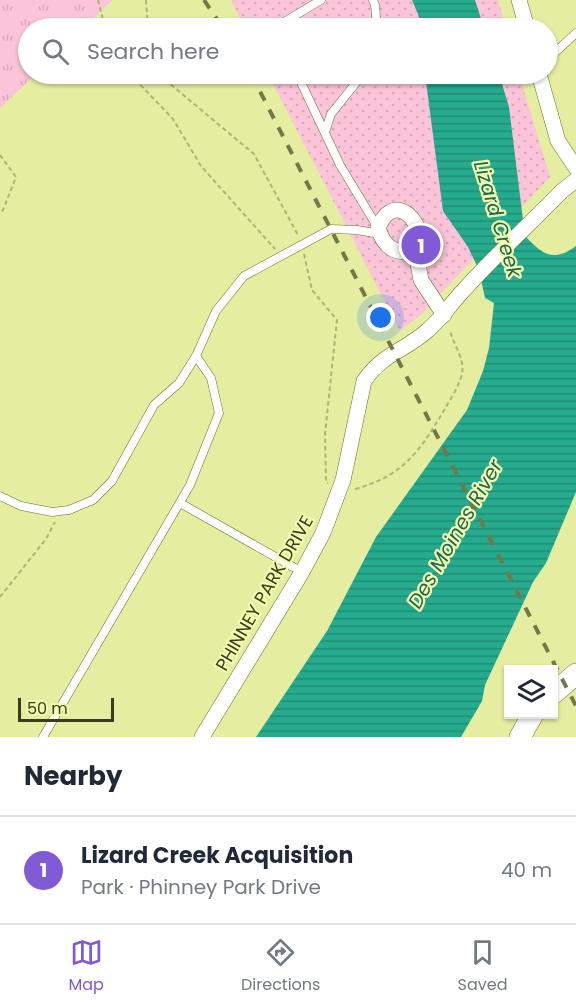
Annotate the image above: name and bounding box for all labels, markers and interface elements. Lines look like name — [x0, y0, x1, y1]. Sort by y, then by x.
search box — [18, 18, 558, 84]
icon: search — [39, 35, 72, 68]
text: Search here — [87, 36, 220, 67]
water label: Lizard Creek — [467, 157, 530, 283]
pin: 1 — [402, 222, 440, 268]
your location — [366, 303, 395, 332]
water label: Des Moines River — [401, 454, 509, 614]
street label: PHINNEY PARK DRIVE — [209, 511, 319, 675]
map controls — [504, 665, 558, 719]
button: layers — [504, 665, 558, 719]
scale bar — [18, 695, 114, 722]
text: 50 m — [27, 697, 68, 720]
text: Nearby — [24, 758, 122, 794]
text: Lizard Creek Acquisition — [81, 840, 353, 871]
text: 1 — [40, 856, 47, 884]
text: 40 m — [501, 856, 552, 884]
text: Park · Phinney Park Drive — [81, 873, 321, 901]
tab: Map — [69, 936, 104, 997]
tab: Directions — [241, 936, 320, 997]
tab: Saved — [458, 936, 507, 997]

